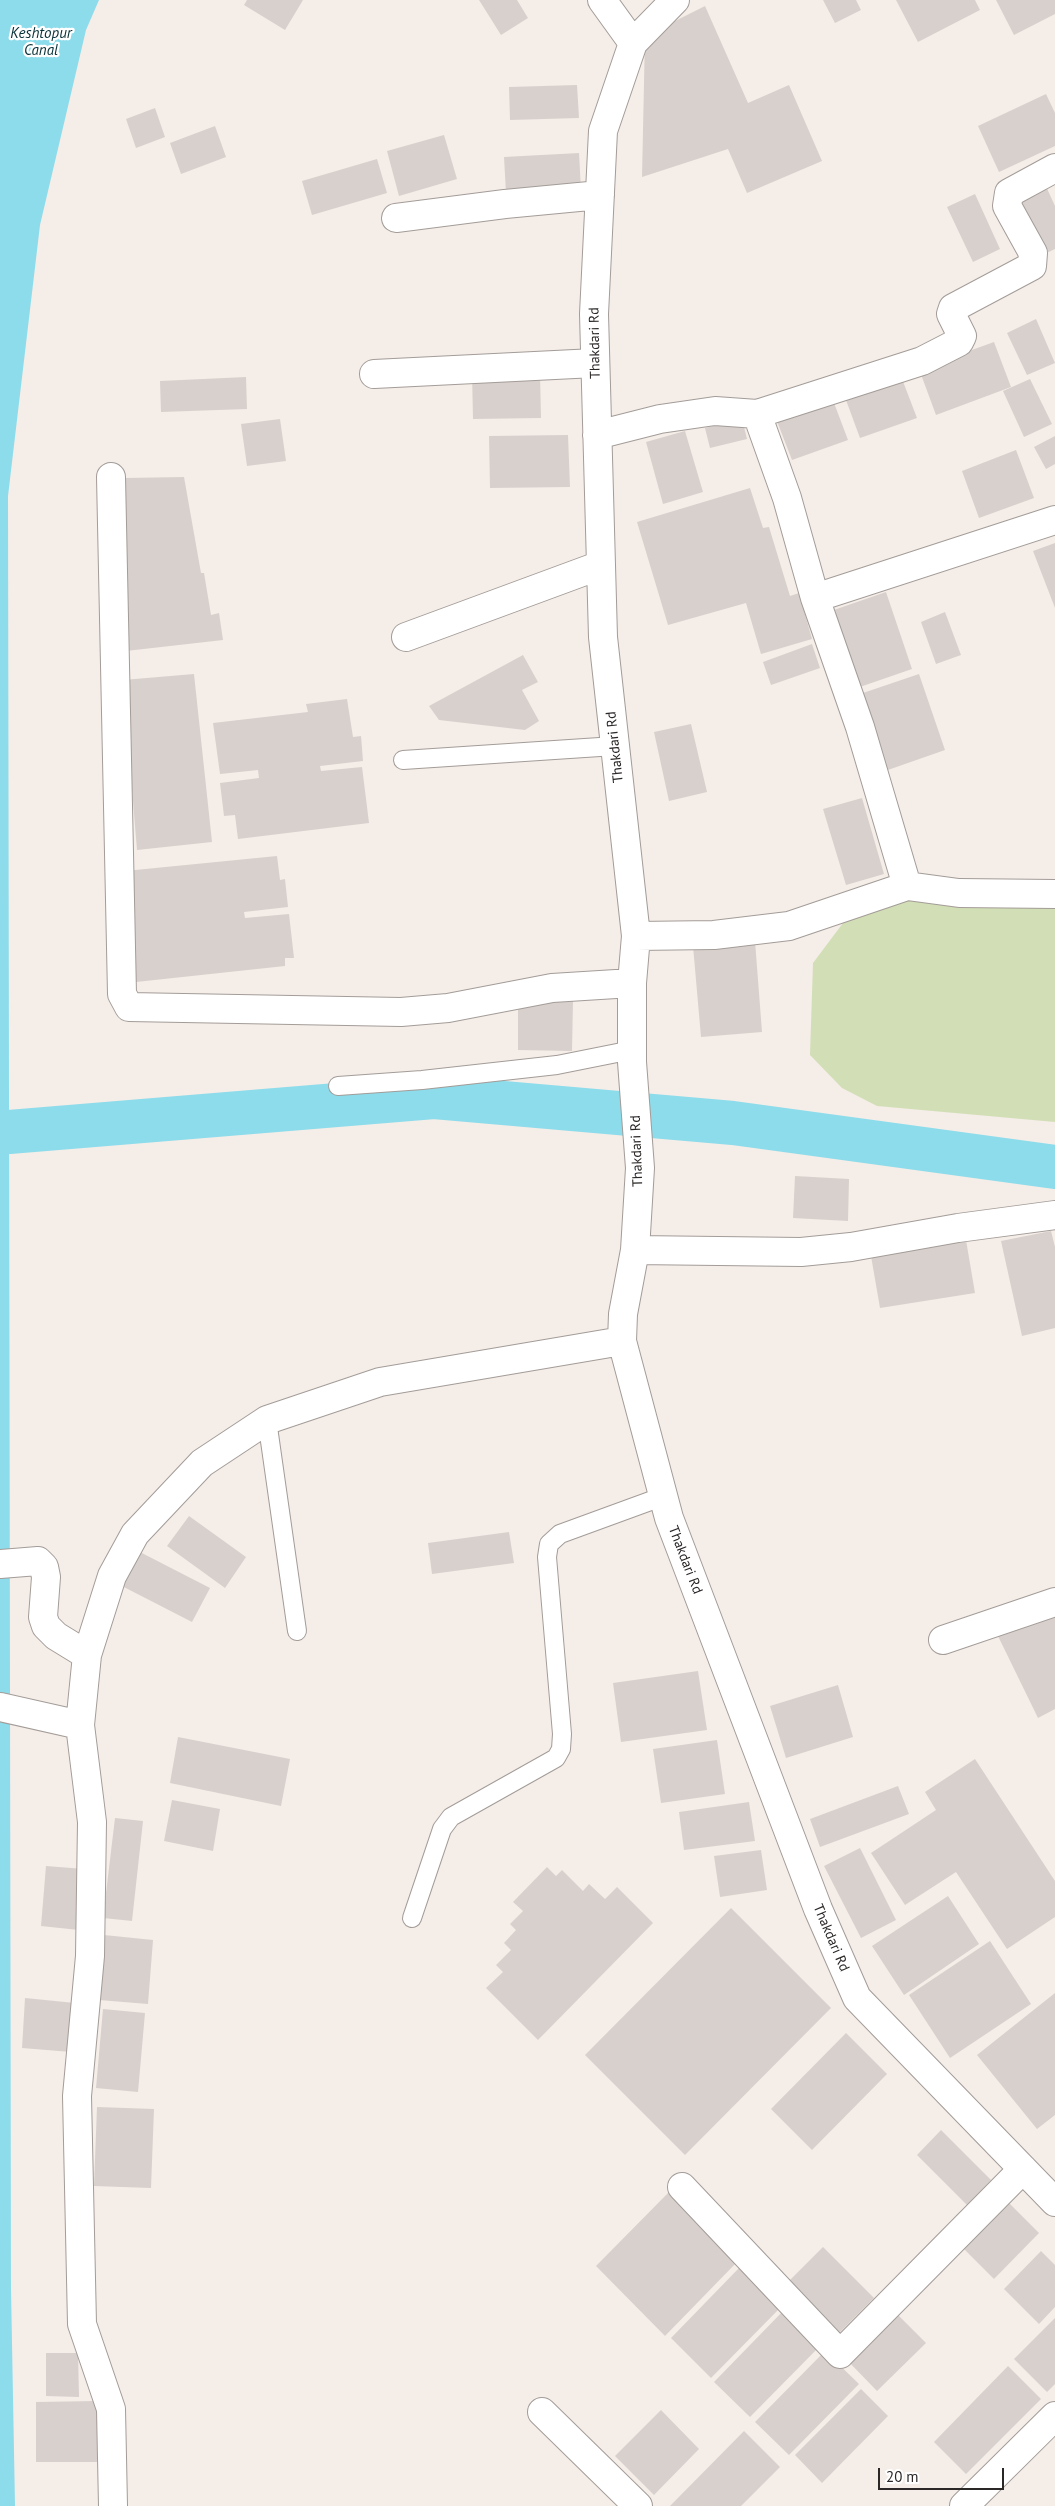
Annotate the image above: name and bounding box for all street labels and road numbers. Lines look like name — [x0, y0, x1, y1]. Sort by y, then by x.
street label: Thakdari Rd — [586, 307, 604, 379]
street label: Thakdari Rd — [603, 710, 627, 784]
street label: Thakdari Rd — [627, 1115, 647, 1187]
street label: Thakdari Rd — [664, 1524, 706, 1596]
street label: Thakdari Rd — [809, 1902, 853, 1974]

